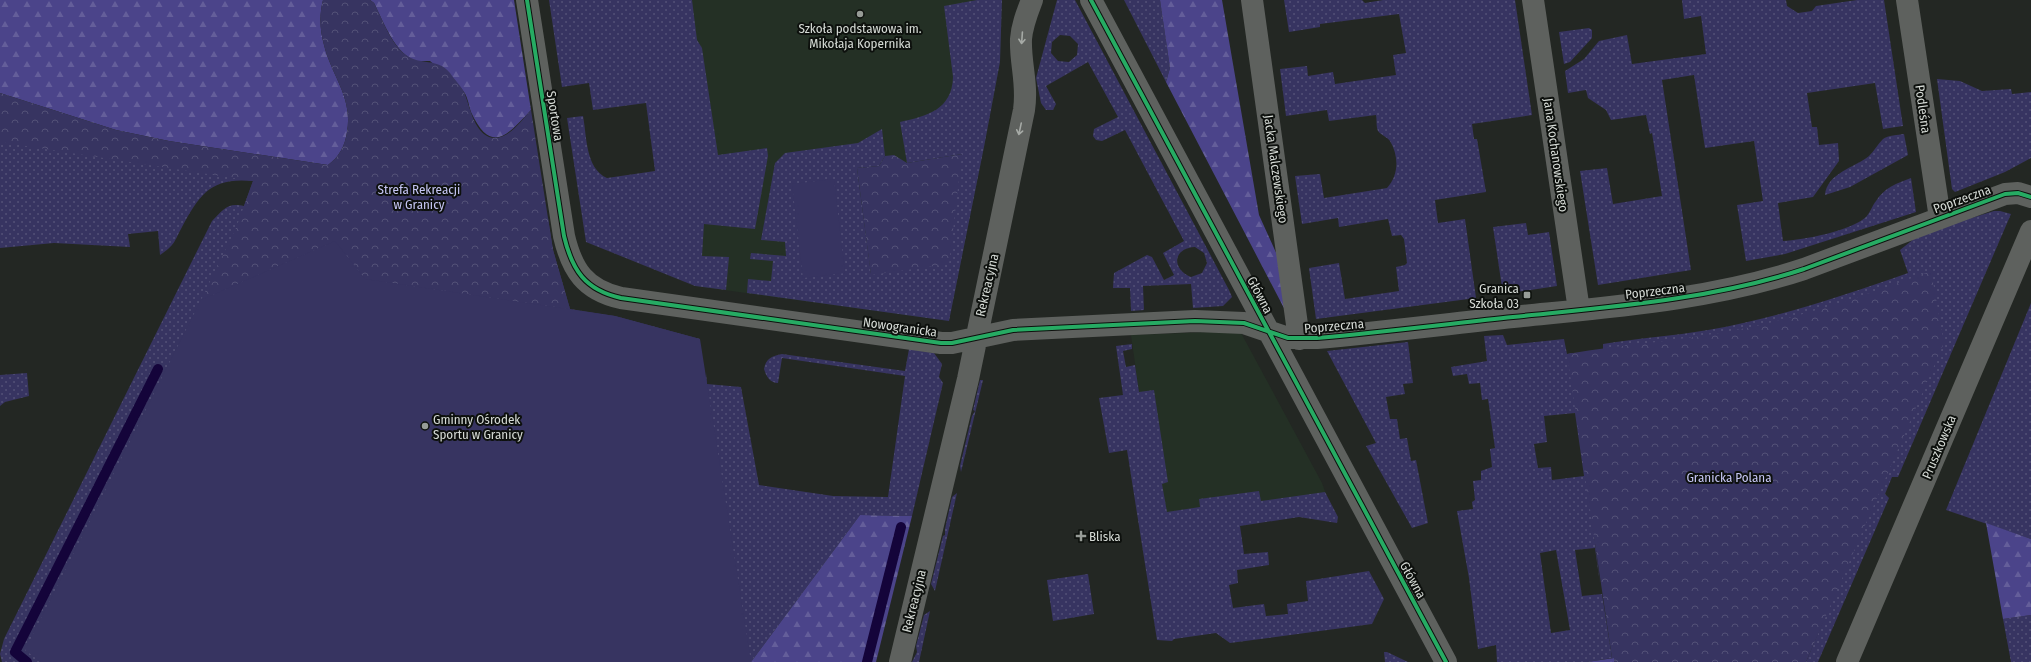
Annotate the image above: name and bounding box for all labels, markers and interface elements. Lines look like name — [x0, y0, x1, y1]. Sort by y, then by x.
marker: Szkoła podstawowa im. Mikołaja Kopernika — [855, 9, 865, 19]
place label: Szkoła podstawowa im. Mikołaja Kopernika — [798, 21, 922, 51]
one-way arrow — [1019, 31, 1026, 44]
street label: Podleśna — [1912, 84, 1934, 134]
street label: Sportowa — [544, 90, 566, 142]
street label: Jana Kochanowskiego — [1541, 97, 1571, 213]
street label: Jacka Malczewskiego — [1261, 114, 1291, 224]
one-way arrow — [1016, 122, 1024, 135]
park label: Strefa Rekreacji w Granicy — [378, 182, 460, 212]
street label: Poprzeczna — [1931, 182, 1993, 216]
street label: Rekreacyjna — [972, 252, 1002, 318]
street label: Główna — [1244, 274, 1276, 316]
street label: Poprzeczna — [1624, 280, 1686, 302]
place label: Granica Szkoła 03 — [1469, 281, 1519, 311]
marker: Granica Szkoła 03 — [1522, 290, 1532, 300]
street label: Nowogranicka — [862, 314, 938, 340]
street label: Poprzeczna — [1303, 316, 1365, 336]
place label: Gminny Ośrodek Sportu w Granicy — [433, 412, 523, 442]
street label: Pruszkowska — [1919, 413, 1959, 481]
marker: Gminny Ośrodek Sportu w Granicy — [420, 421, 430, 431]
park label: Granicka Polana — [1686, 470, 1772, 485]
place label: Bliska — [1089, 529, 1121, 544]
marker: Bliska — [1076, 531, 1086, 541]
street label: Główna — [1397, 559, 1429, 601]
street label: Rekreacyjna — [899, 568, 929, 634]

